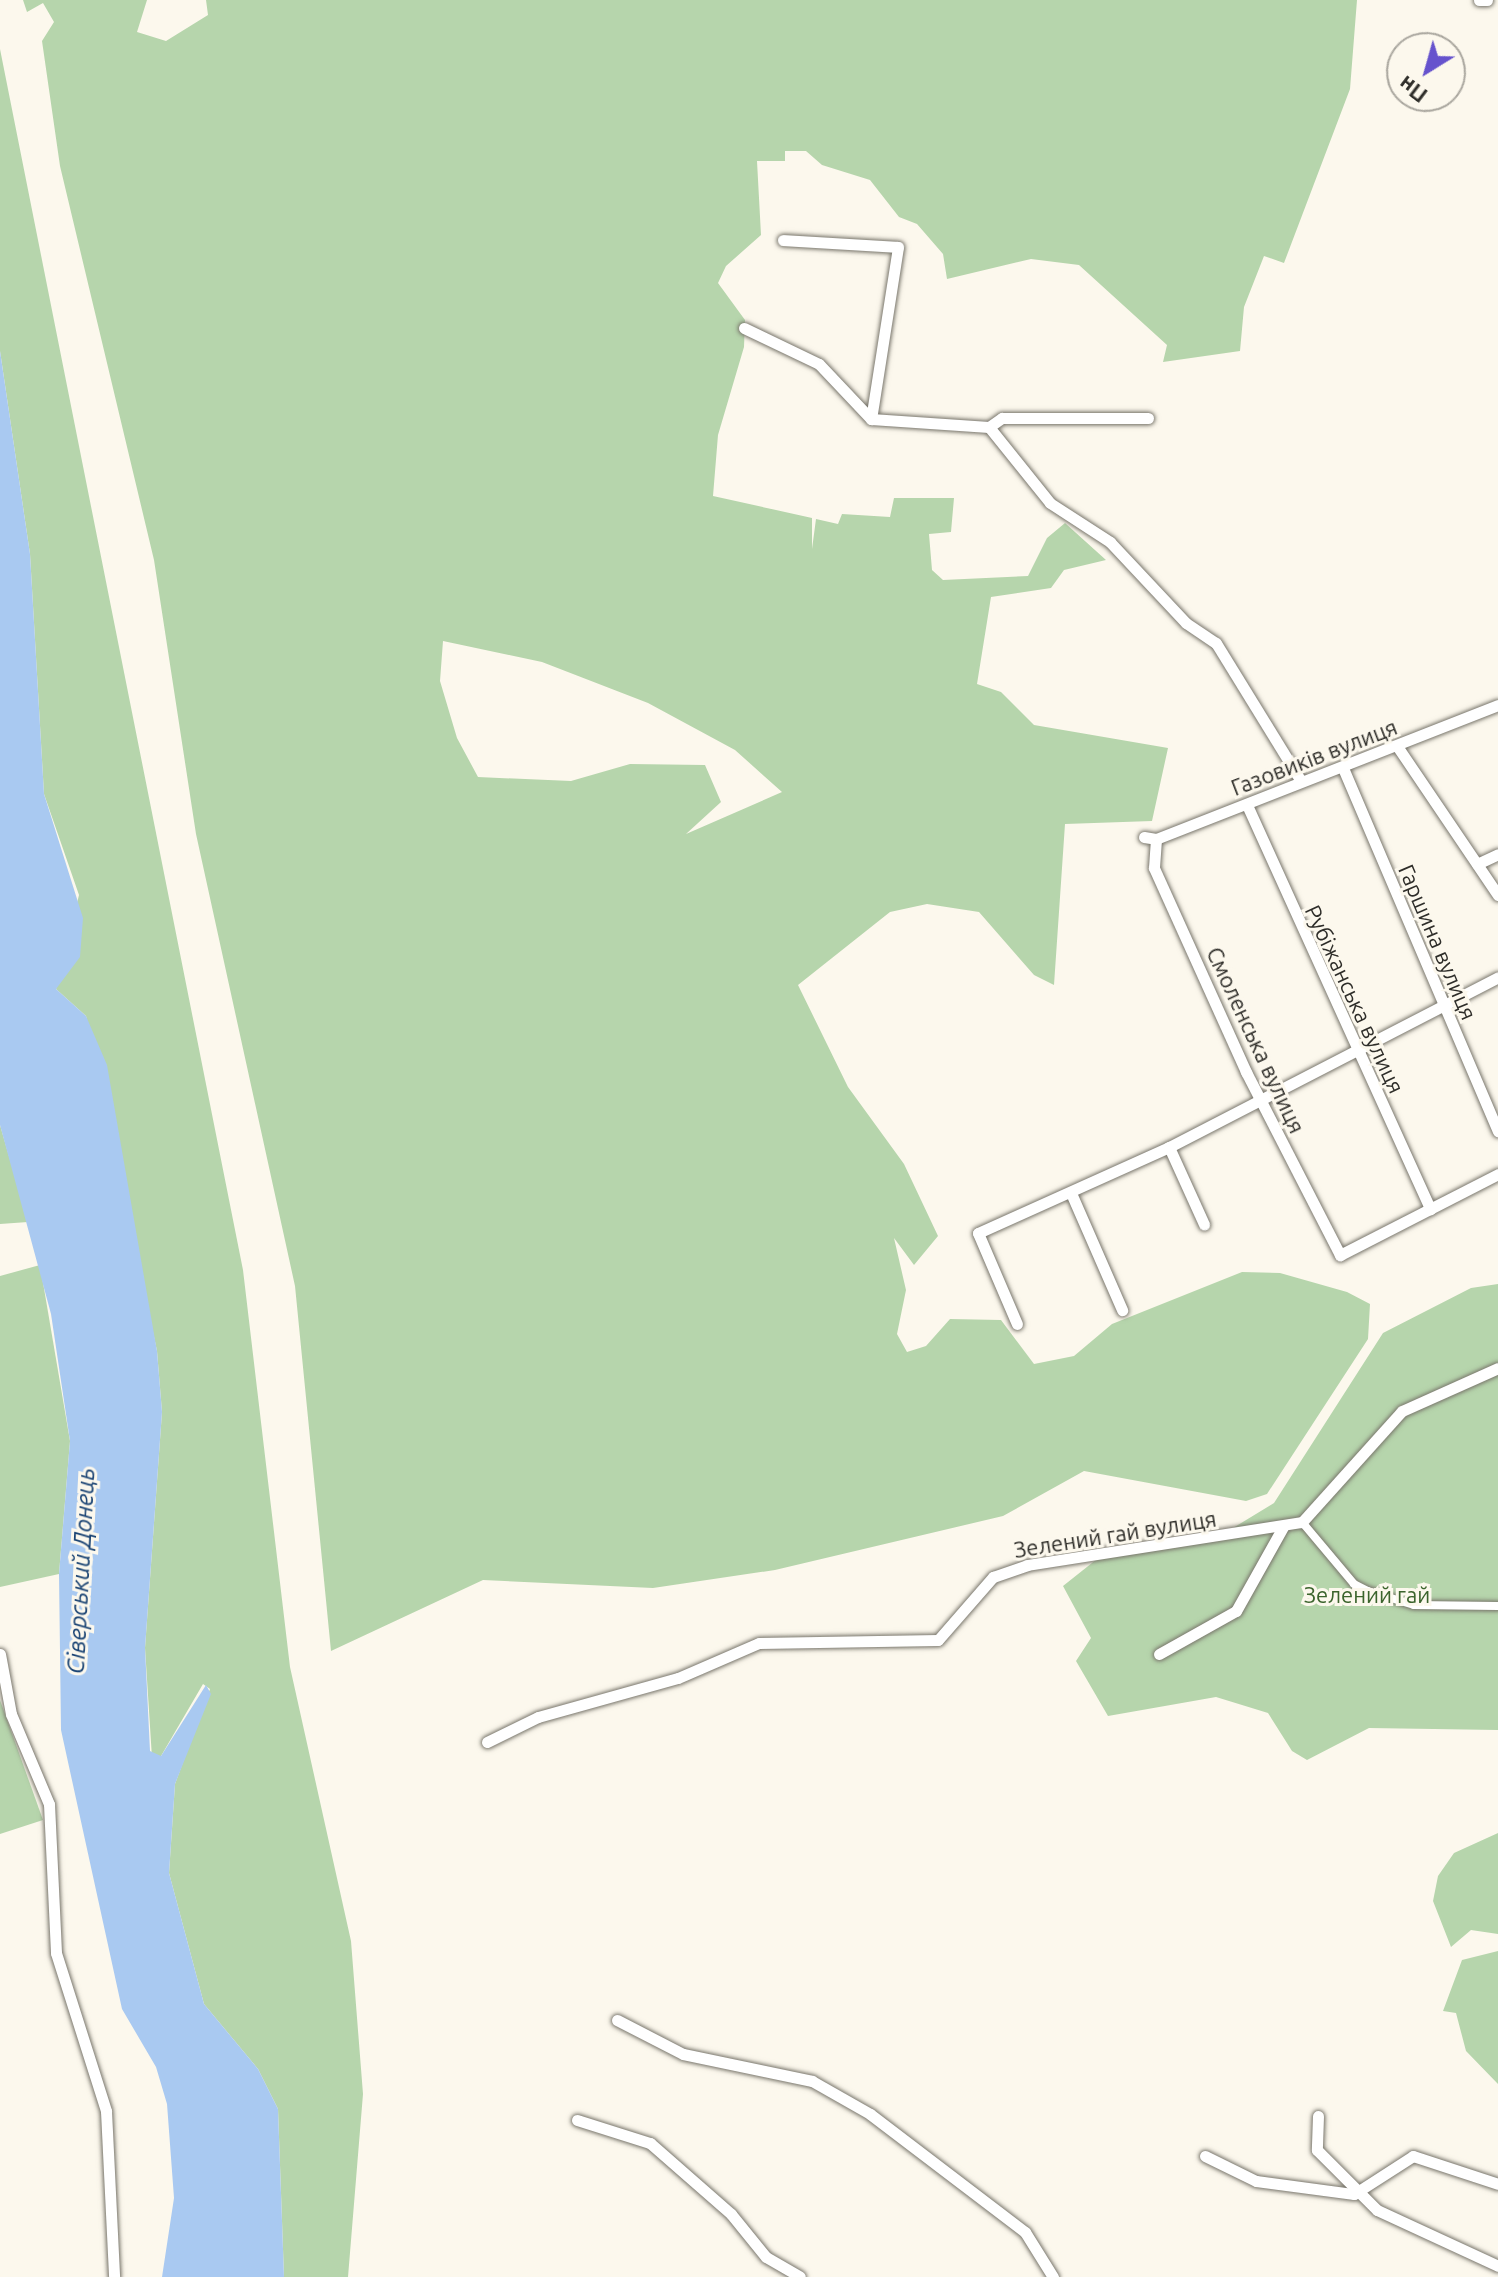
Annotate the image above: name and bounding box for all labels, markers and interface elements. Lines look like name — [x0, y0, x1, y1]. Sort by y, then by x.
north arrow — [1386, 32, 1466, 112]
text: Пн — [1393, 71, 1431, 109]
street label: Газовиків вулиця — [1227, 713, 1401, 801]
street label: Гаршина вулиця — [1393, 860, 1483, 1024]
street label: Рубіжанська вулиця — [1300, 901, 1410, 1097]
street label: Смоленська вулиця — [1201, 943, 1311, 1137]
water label: Сіверський Донець — [61, 1467, 101, 1675]
street label: Зелений гай вулиця — [1012, 1505, 1218, 1563]
park label: Зелений гай — [1304, 1582, 1430, 1608]

